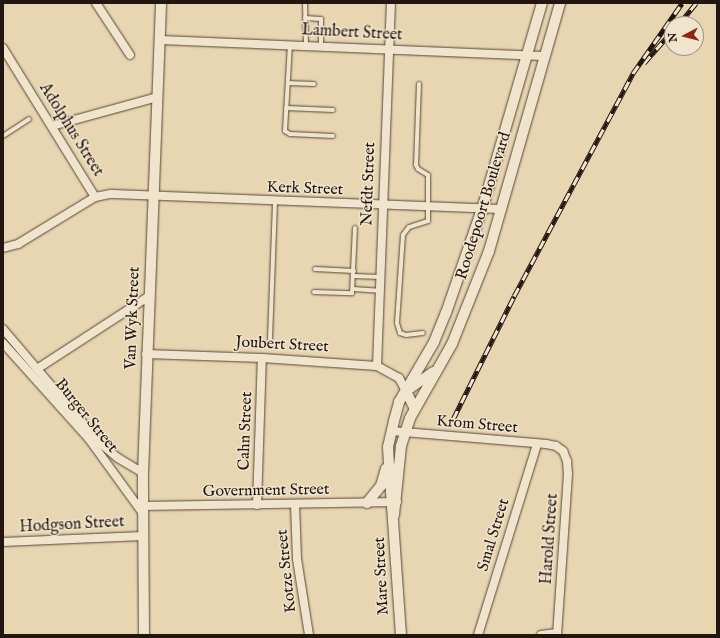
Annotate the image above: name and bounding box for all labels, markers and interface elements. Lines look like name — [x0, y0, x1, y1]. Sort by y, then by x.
north arrow — [664, 16, 704, 56]
street label: Lambert Street — [301, 21, 403, 45]
text: N — [666, 32, 681, 43]
street label: Adolphus Street — [35, 80, 107, 180]
street label: Roodepoort Boulevard — [452, 130, 516, 282]
street label: Nefdt Street — [358, 142, 380, 226]
street label: Kerk Street — [266, 178, 344, 200]
street label: Van Wyk Street — [122, 266, 144, 370]
street label: Joubert Street — [235, 333, 329, 357]
street label: Burger Street — [50, 375, 122, 457]
street label: Cahn Street — [235, 391, 257, 471]
street label: Krom Street — [435, 412, 519, 438]
street label: Government Street — [202, 480, 330, 502]
street label: Harold Street — [537, 493, 563, 585]
street label: Smal Street — [474, 496, 514, 574]
street label: Hodgson Street — [19, 513, 125, 537]
street label: Kotze Street — [273, 528, 301, 614]
street label: Mare Street — [370, 536, 394, 616]

